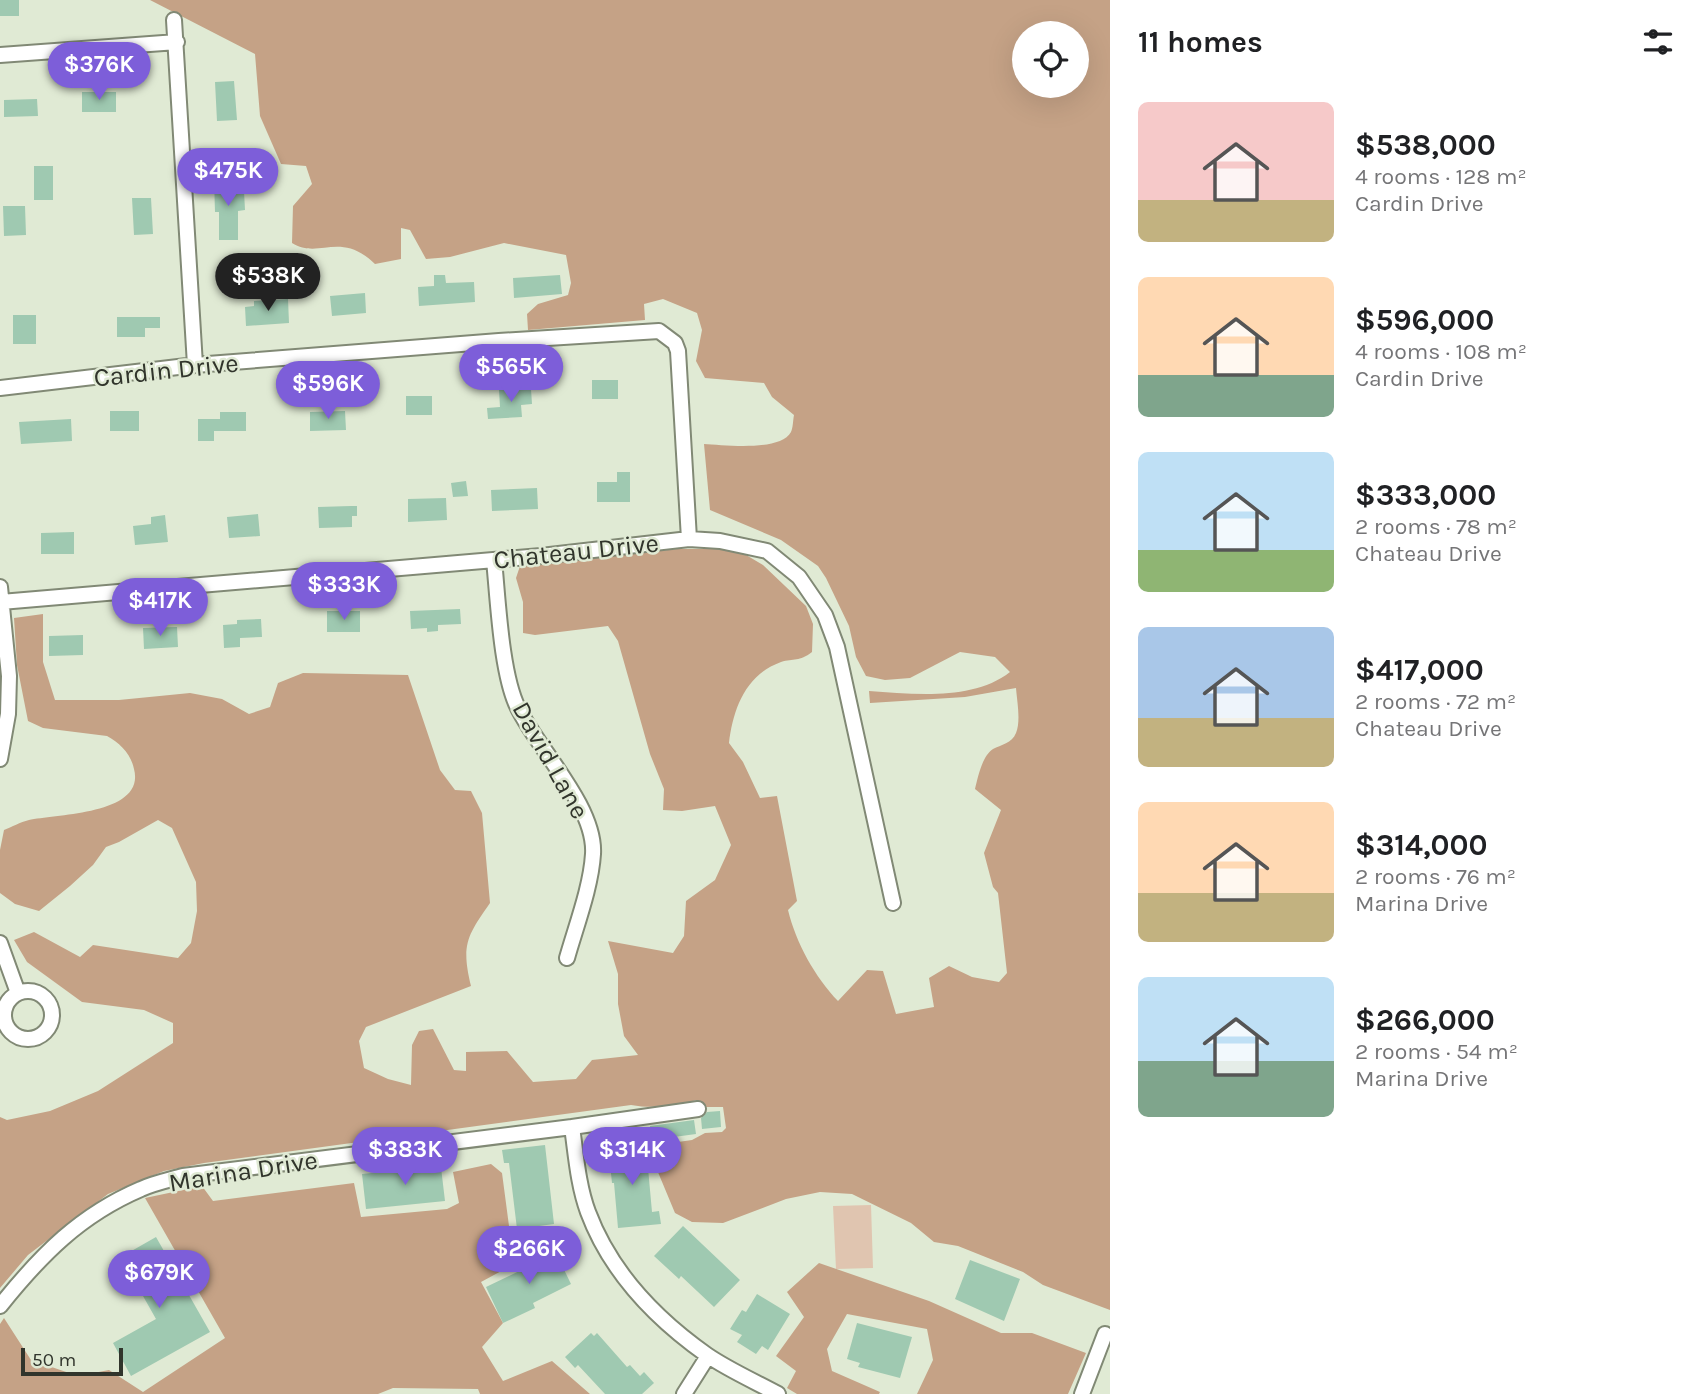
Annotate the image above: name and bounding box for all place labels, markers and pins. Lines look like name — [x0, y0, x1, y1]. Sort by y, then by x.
pin: $376K — [50, 42, 148, 102]
pin: $475K — [179, 148, 277, 208]
pin: $538K — [219, 254, 317, 313]
pin: $565K — [462, 344, 560, 404]
pin: $596K — [279, 362, 377, 421]
pin: $333K — [295, 562, 393, 622]
pin: $417K — [111, 578, 209, 638]
pin: $383K — [356, 1128, 454, 1187]
pin: $314K — [583, 1128, 681, 1187]
pin: $266K — [480, 1226, 578, 1286]
pin: $679K — [110, 1250, 208, 1310]

